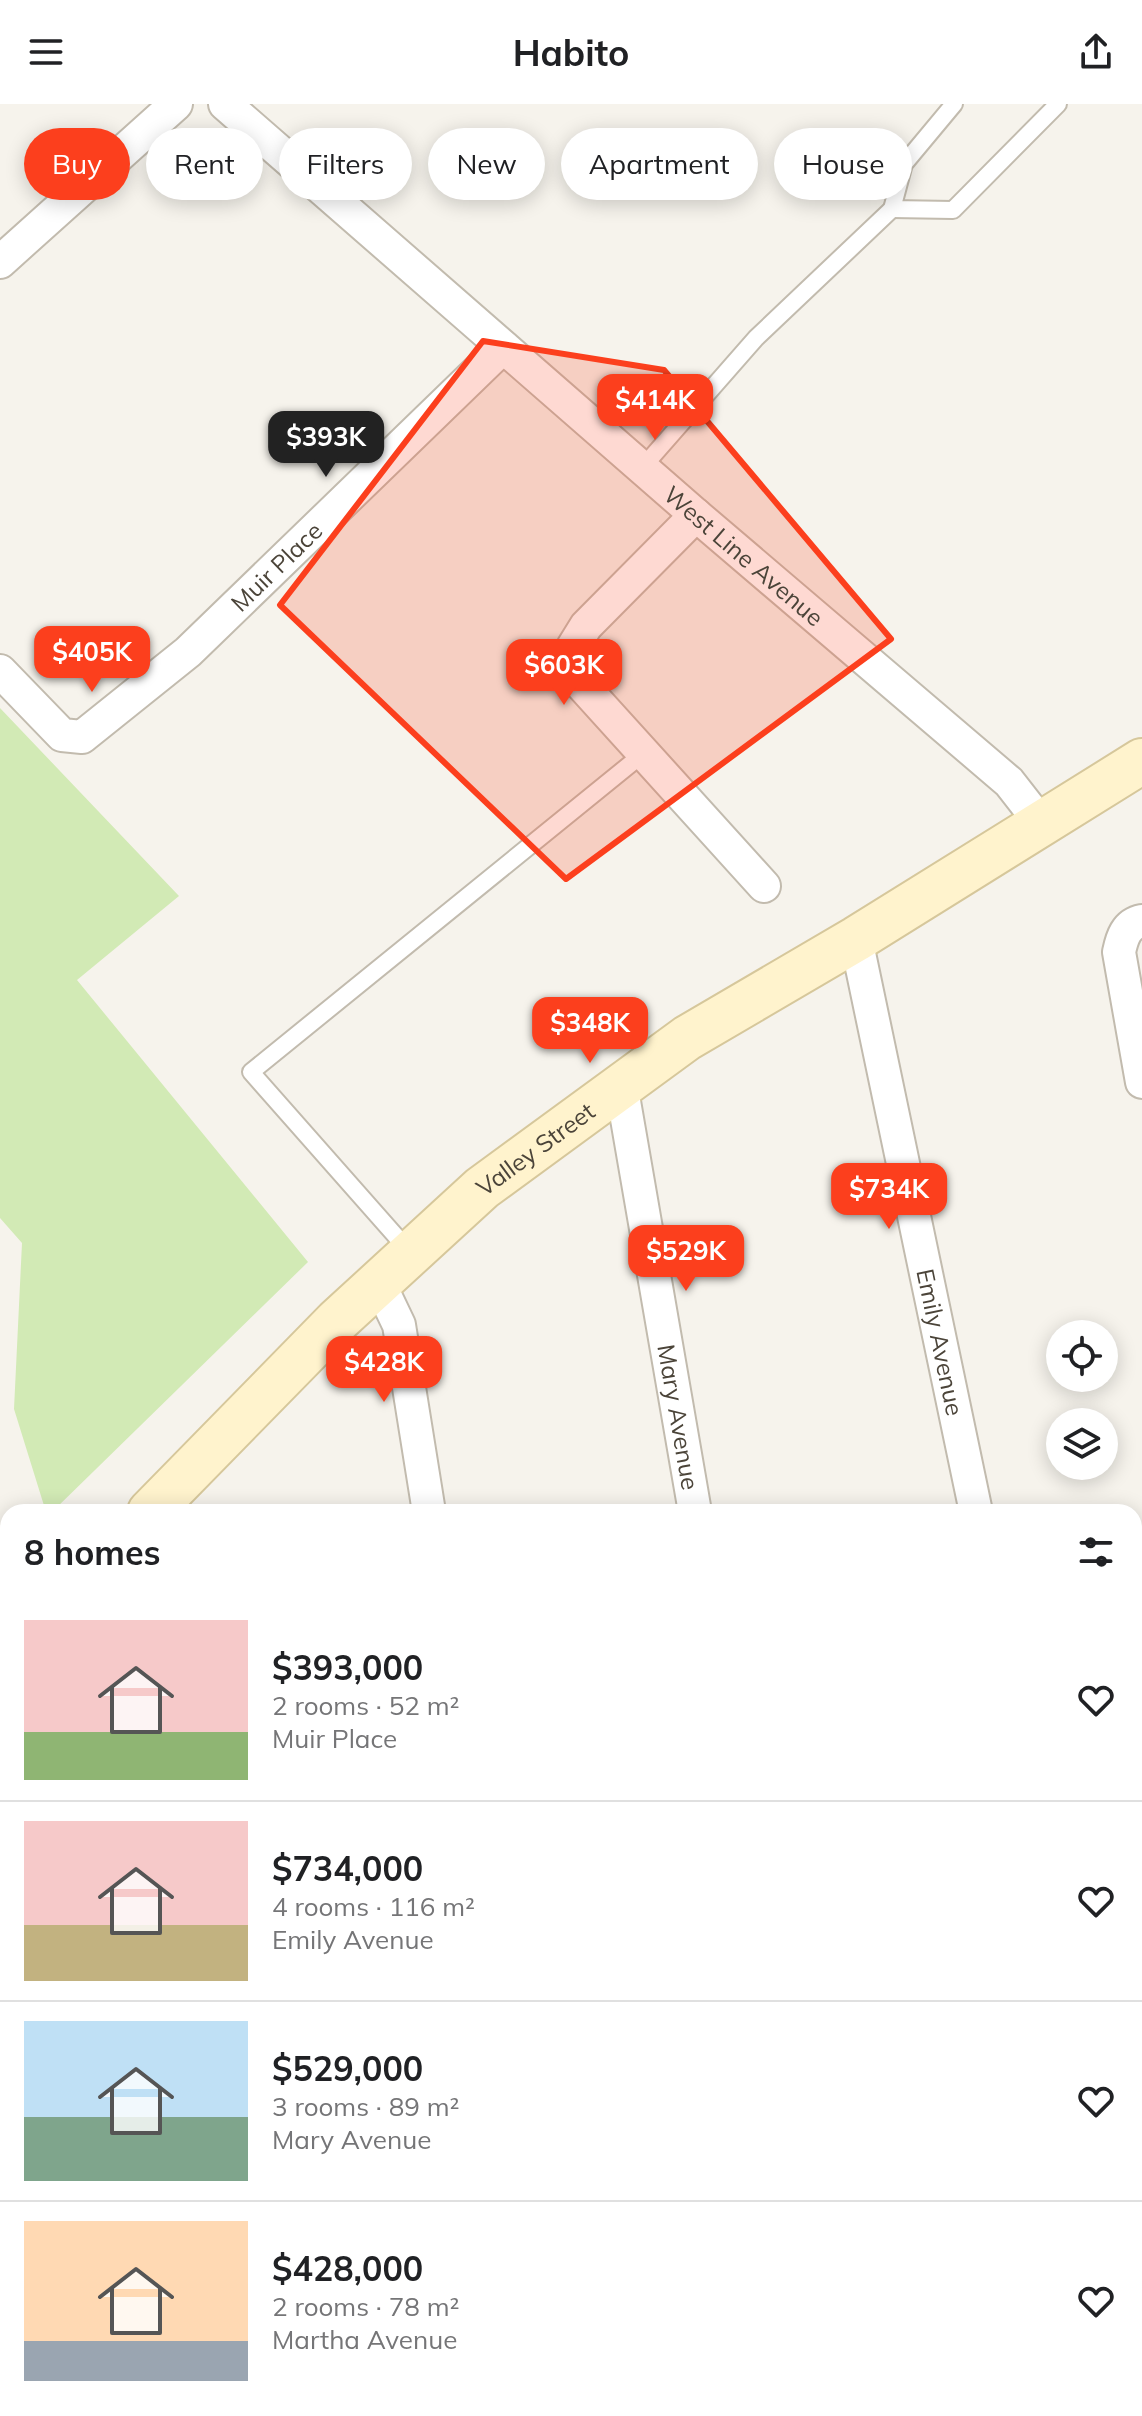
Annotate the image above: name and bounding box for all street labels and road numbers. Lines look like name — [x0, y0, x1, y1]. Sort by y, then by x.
street label: West Line Avenue — [658, 479, 830, 632]
street label: Muir Place — [224, 516, 328, 617]
street label: Valley Street — [470, 1096, 600, 1202]
street label: Emily Avenue — [910, 1266, 970, 1418]
street label: Mary Avenue — [651, 1342, 706, 1492]

